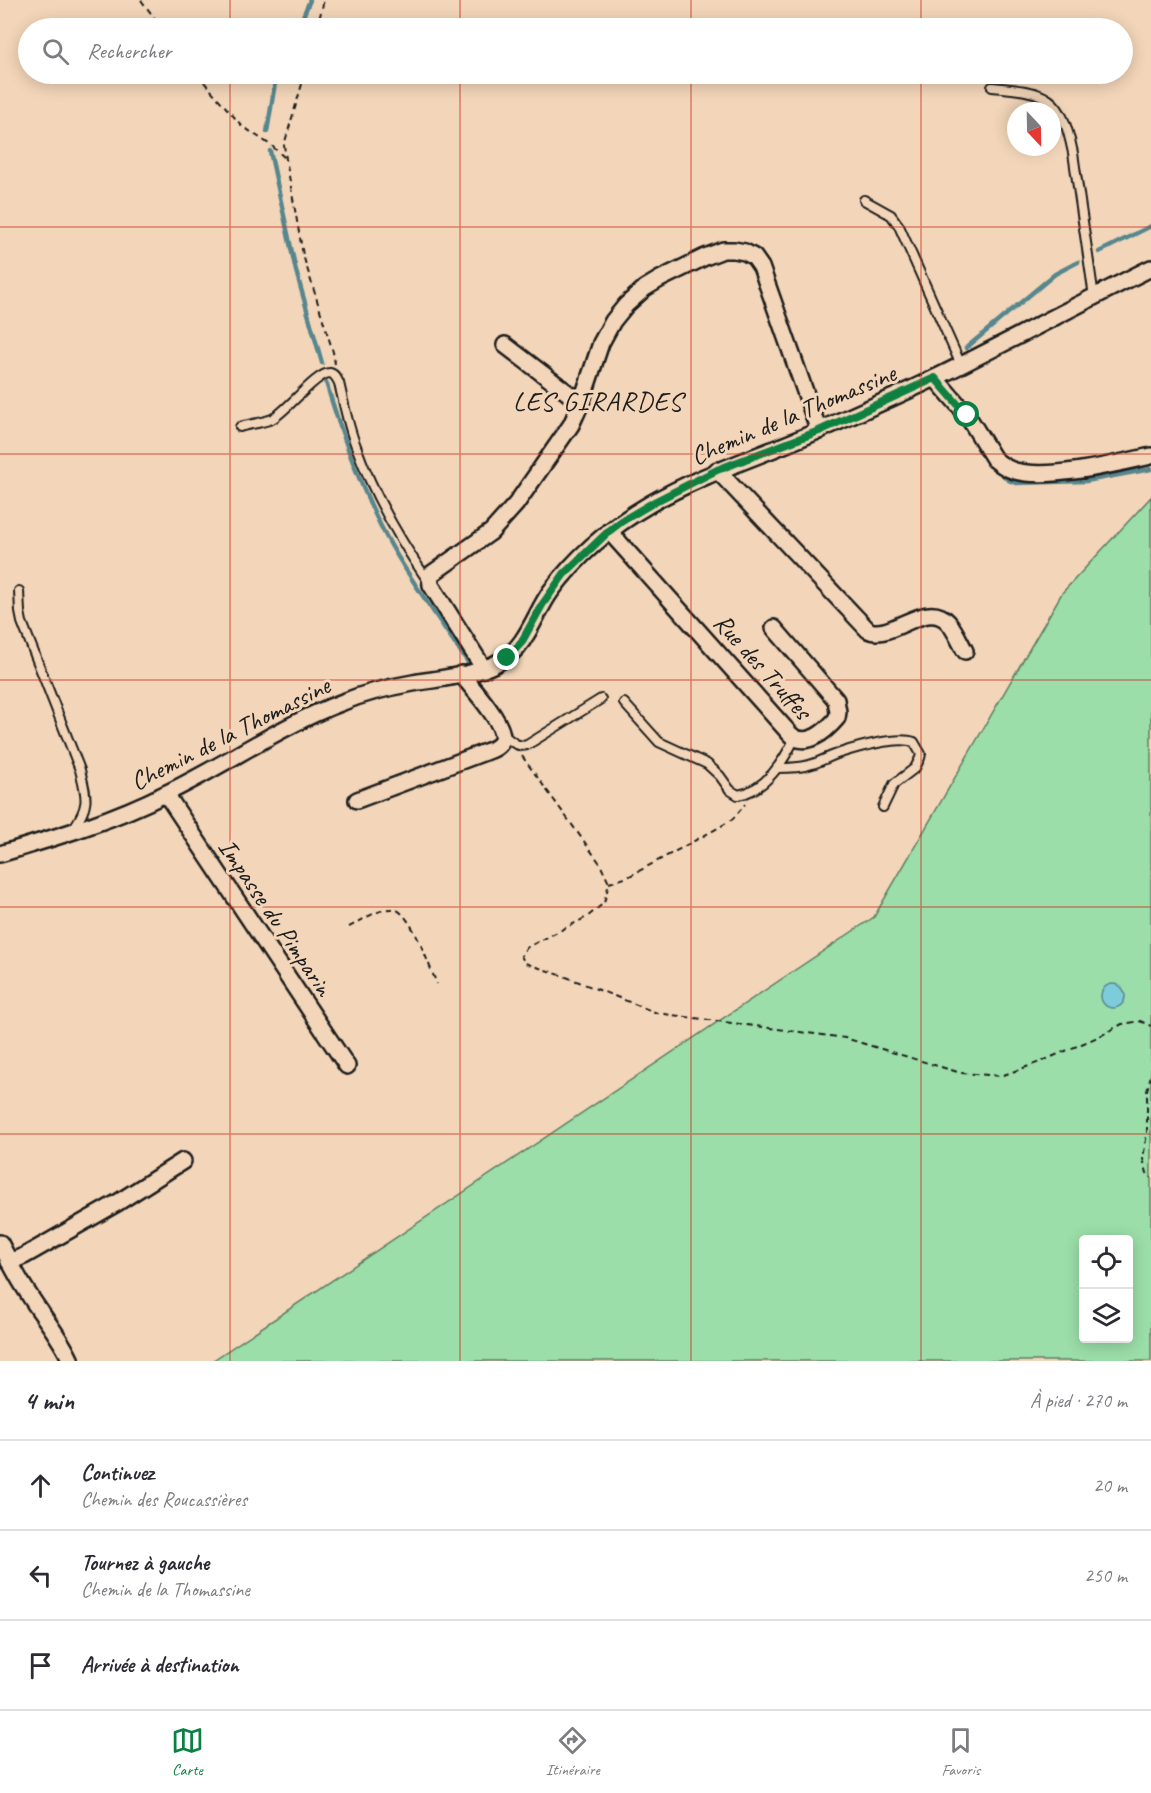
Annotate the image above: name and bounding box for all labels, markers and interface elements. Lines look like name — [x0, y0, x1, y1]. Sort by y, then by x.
search box — [18, 18, 1133, 84]
icon: search — [39, 35, 72, 68]
text: Rechercher — [87, 37, 171, 65]
north arrow — [1007, 102, 1061, 156]
street label: Chemin de la Thomassine — [686, 356, 902, 473]
district label: LES GIRARDES — [513, 384, 686, 418]
route start — [953, 401, 979, 427]
street label: Rue des Truffes — [706, 607, 820, 728]
route end — [493, 644, 519, 670]
street label: Chemin de la Thomassine — [125, 668, 337, 798]
street label: Impasse du Pimparin — [211, 832, 341, 1003]
map controls — [1079, 1235, 1133, 1343]
button: locate — [1079, 1235, 1133, 1289]
button: layers — [1079, 1289, 1133, 1343]
text: 4 min — [24, 1384, 74, 1417]
text: À pied · 270 m — [1030, 1388, 1127, 1413]
text: Continuez — [81, 1459, 154, 1487]
icon: ahead — [24, 1469, 57, 1502]
text: 20 m — [1093, 1473, 1127, 1498]
text: Chemin des Roucassières — [81, 1487, 247, 1512]
text: Tournez à gauche — [81, 1549, 209, 1577]
icon: left — [24, 1559, 57, 1592]
text: 250 m — [1084, 1563, 1127, 1588]
text: Chemin de la Thomassine — [81, 1577, 250, 1602]
icon: arrive — [24, 1649, 57, 1682]
text: Arrivée à destination — [81, 1651, 239, 1679]
tab: Carte — [171, 1724, 204, 1780]
tab: Itinéraire — [546, 1724, 600, 1780]
tab: Favoris — [941, 1724, 980, 1780]

